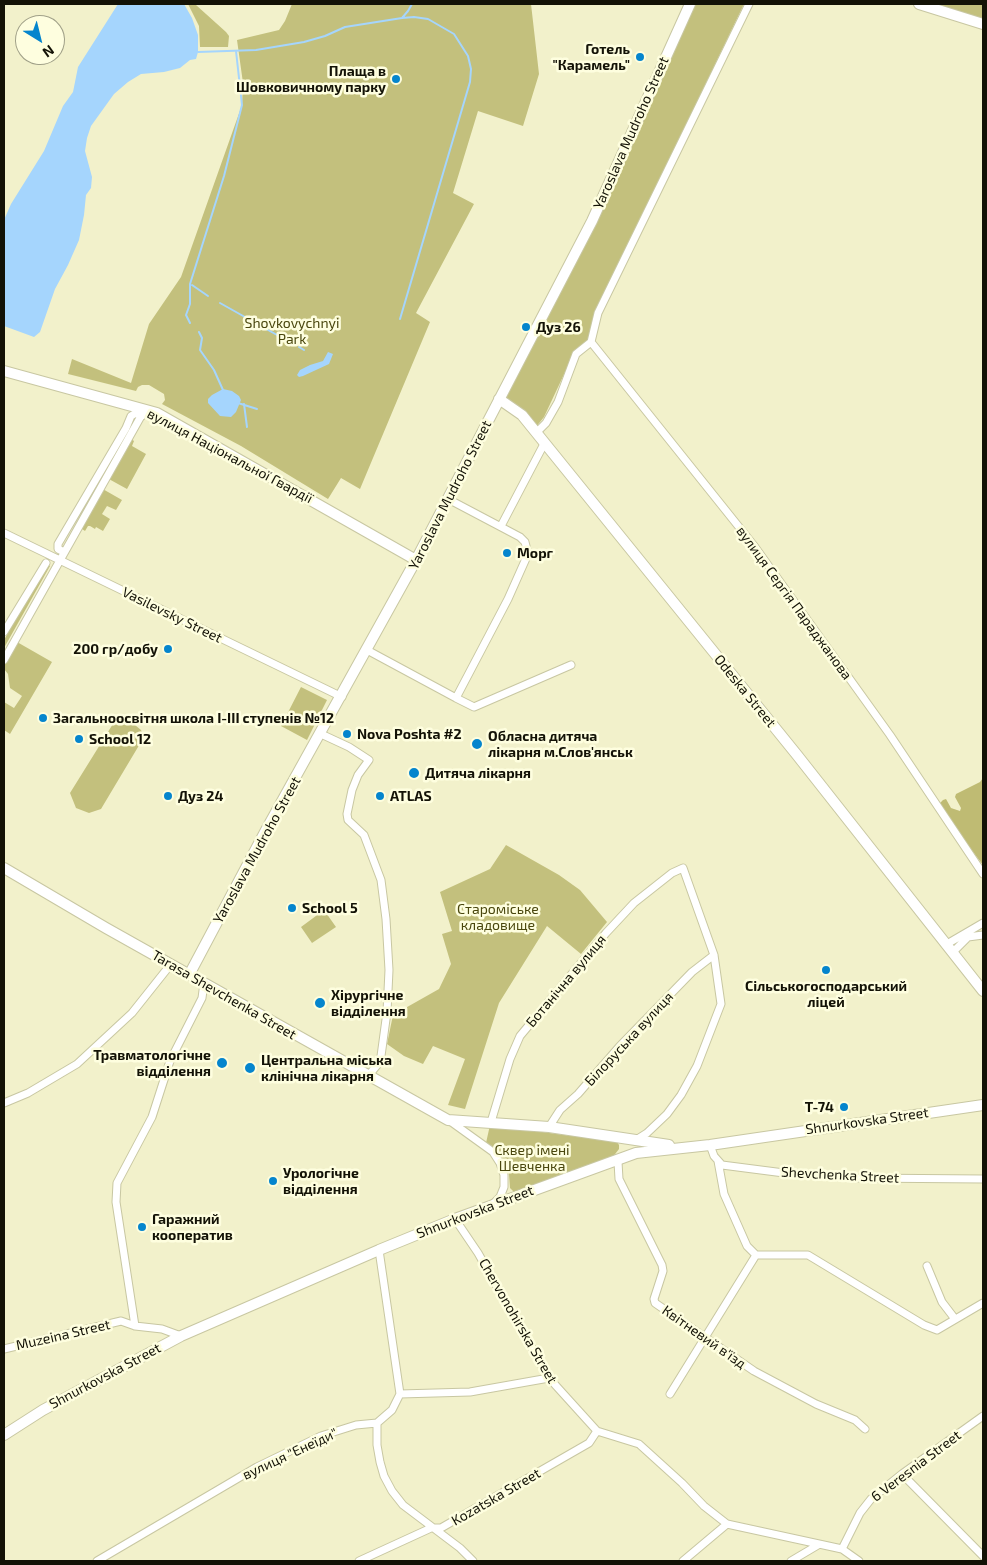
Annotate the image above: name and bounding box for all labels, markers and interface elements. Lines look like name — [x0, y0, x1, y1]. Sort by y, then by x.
north arrow — [15, 15, 65, 65]
place label: Готель "Карамель" — [553, 41, 630, 74]
text: N — [39, 42, 58, 62]
marker: Готель "Карамель" — [634, 51, 646, 63]
street label: Yaroslava Mudroho Street — [590, 54, 672, 212]
place label: Плаща в Шовковичному парку — [236, 63, 386, 95]
marker: Плаща в Шовковичному парку — [390, 73, 402, 85]
park label: Shovkovychnyi Park — [245, 315, 339, 348]
place label: Дуз 26 — [536, 319, 581, 335]
marker: Дуз 26 — [520, 321, 532, 333]
street label: вулиця Національної Гвардії — [144, 405, 316, 507]
street label: Yaroslava Mudroho Street — [405, 418, 495, 572]
street label: вулиця Сергія Параджанова — [733, 523, 855, 683]
place label: Морг — [517, 545, 553, 561]
marker: Морг — [501, 547, 513, 559]
street label: Vasilevsky Street — [119, 584, 225, 646]
place label: 200 гр/добу — [73, 641, 158, 657]
marker: 200 гр/добу — [162, 643, 174, 655]
street label: Odeska Street — [711, 651, 779, 731]
place label: Загальноосвітня школа І-ІІІ ступенів №12 — [53, 710, 334, 726]
marker: Загальноосвітня школа І-ІІІ ступенів №12 — [37, 712, 49, 724]
place label: Nova Poshta #2 — [357, 726, 462, 742]
marker: Nova Poshta #2 — [341, 728, 353, 740]
place label: Обласна дитяча лікарня м.Слов'янськ — [488, 728, 633, 760]
place label: School 12 — [89, 731, 151, 747]
marker: School 12 — [73, 733, 85, 745]
marker: Обласна дитяча лікарня м.Слов'янськ — [470, 737, 484, 751]
place label: Дитяча лікарня — [425, 765, 531, 781]
marker: Дитяча лікарня — [407, 766, 421, 780]
street label: Yaroslava Mudroho Street — [210, 774, 304, 926]
place label: Дуз 24 — [178, 788, 223, 804]
place label: ATLAS — [390, 788, 432, 804]
marker: Дуз 24 — [162, 790, 174, 802]
marker: ATLAS — [374, 790, 386, 802]
place label: School 5 — [302, 900, 358, 916]
park label: Староміське кладовище — [457, 901, 539, 934]
marker: School 5 — [286, 902, 298, 914]
street label: Ботанічна вулиця — [522, 931, 610, 1031]
street label: Tarasa Shevchenka Street — [149, 947, 299, 1043]
marker: Сільськогосподарський ліцей — [820, 964, 832, 976]
place label: Сільськогосподарський ліцей — [745, 978, 907, 1010]
place label: Хірургічне відділення — [331, 987, 406, 1020]
street label: Білоруська вулиця — [581, 989, 677, 1089]
marker: Хірургічне відділення — [313, 996, 327, 1010]
place label: Травматологічне відділення — [93, 1047, 211, 1080]
place label: Центральна міська клінічна лікарня — [261, 1052, 392, 1084]
marker: Травматологічне відділення — [215, 1056, 229, 1070]
marker: Центральна міська клінічна лікарня — [243, 1061, 257, 1075]
place label: Т-74 — [805, 1099, 834, 1115]
marker: Т-74 — [838, 1101, 850, 1113]
street label: Shnurkovska Street — [804, 1104, 930, 1138]
park label: Сквер імені Шевченка — [494, 1142, 570, 1174]
street label: Shevchenka Street — [781, 1164, 899, 1186]
place label: Урологічне відділення — [283, 1165, 359, 1198]
marker: Урологічне відділення — [267, 1175, 279, 1187]
street label: Shnurkovska Street — [414, 1182, 536, 1242]
place label: Гаражний кооператив — [152, 1211, 233, 1244]
marker: Гаражний кооператив — [136, 1221, 148, 1233]
street label: Chervonohirska Street — [475, 1255, 561, 1387]
street label: Квітневий в'їзд — [659, 1302, 749, 1372]
street label: Muzeina Street — [14, 1316, 112, 1354]
street label: Shnurkovska Street — [46, 1340, 164, 1412]
street label: вулиця "Енеїди" — [240, 1425, 340, 1483]
street label: 6 Veresnia Street — [868, 1427, 964, 1505]
street label: Kozatska Street — [448, 1465, 544, 1529]

